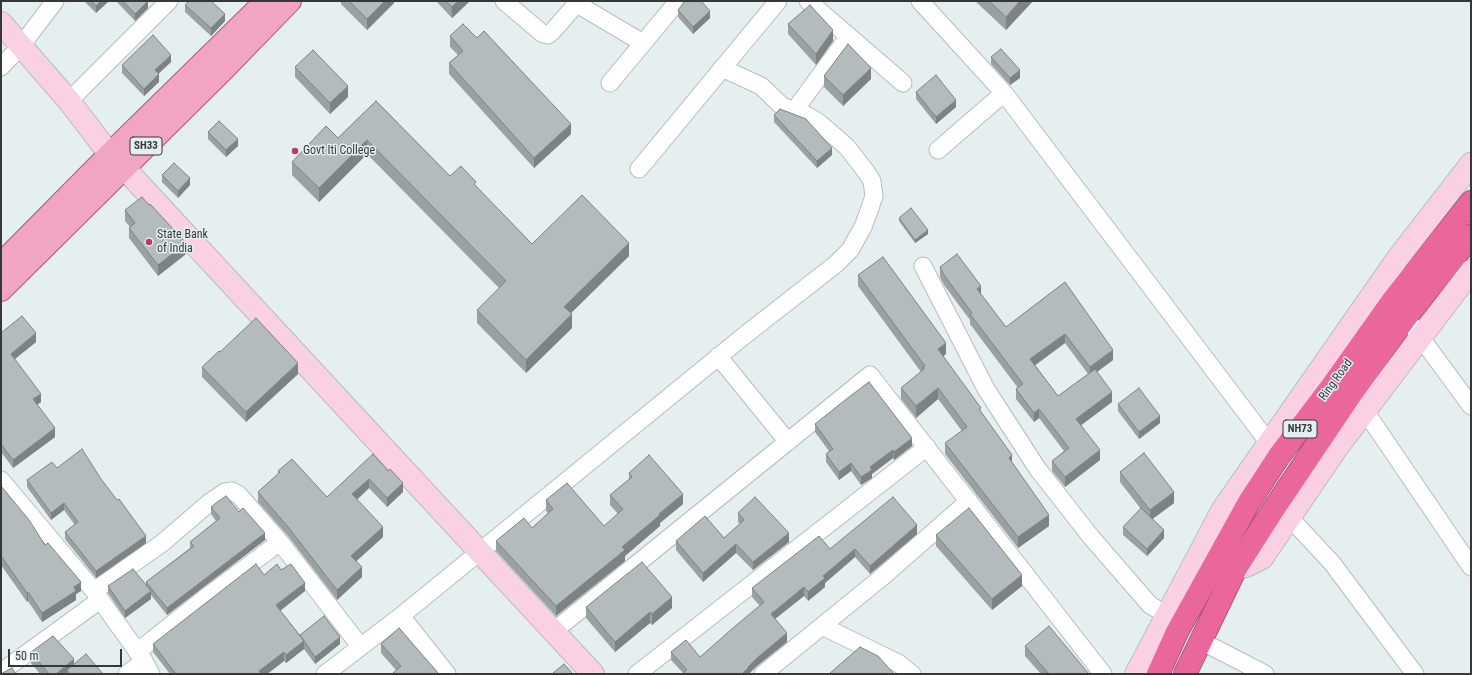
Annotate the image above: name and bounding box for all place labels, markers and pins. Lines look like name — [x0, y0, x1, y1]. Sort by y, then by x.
place label: Govt Iti College — [303, 144, 375, 158]
marker: Govt Iti College — [290, 146, 300, 156]
place label: State Bank of India — [157, 228, 208, 256]
marker: State Bank of India — [144, 237, 154, 247]

